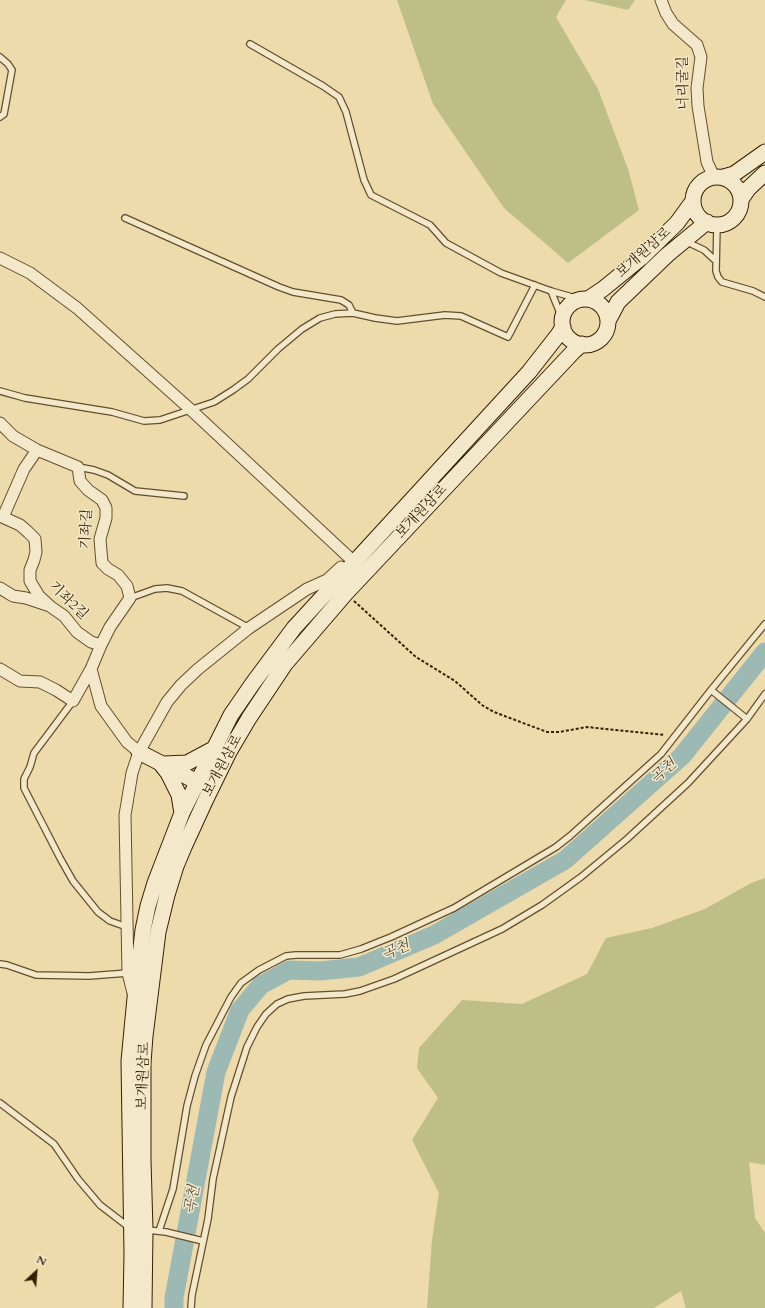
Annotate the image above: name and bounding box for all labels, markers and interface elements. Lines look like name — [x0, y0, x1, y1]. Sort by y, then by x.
street label: 너리굴길 — [675, 56, 693, 110]
street label: 보개원삼로 — [613, 224, 675, 282]
street label: 보개원삼로 — [393, 482, 451, 542]
street label: 기좌길 — [78, 508, 96, 550]
street label: 기좌2길 — [45, 578, 91, 624]
street label: 보개원삼로 — [200, 732, 246, 800]
water label: 곡천 — [647, 756, 681, 788]
water label: 곡천 — [379, 937, 413, 965]
street label: 보개원삼로 — [134, 1042, 154, 1110]
water label: 곡천 — [182, 1184, 204, 1216]
north arrow — [16, 1252, 56, 1292]
text: N — [34, 1252, 49, 1270]

